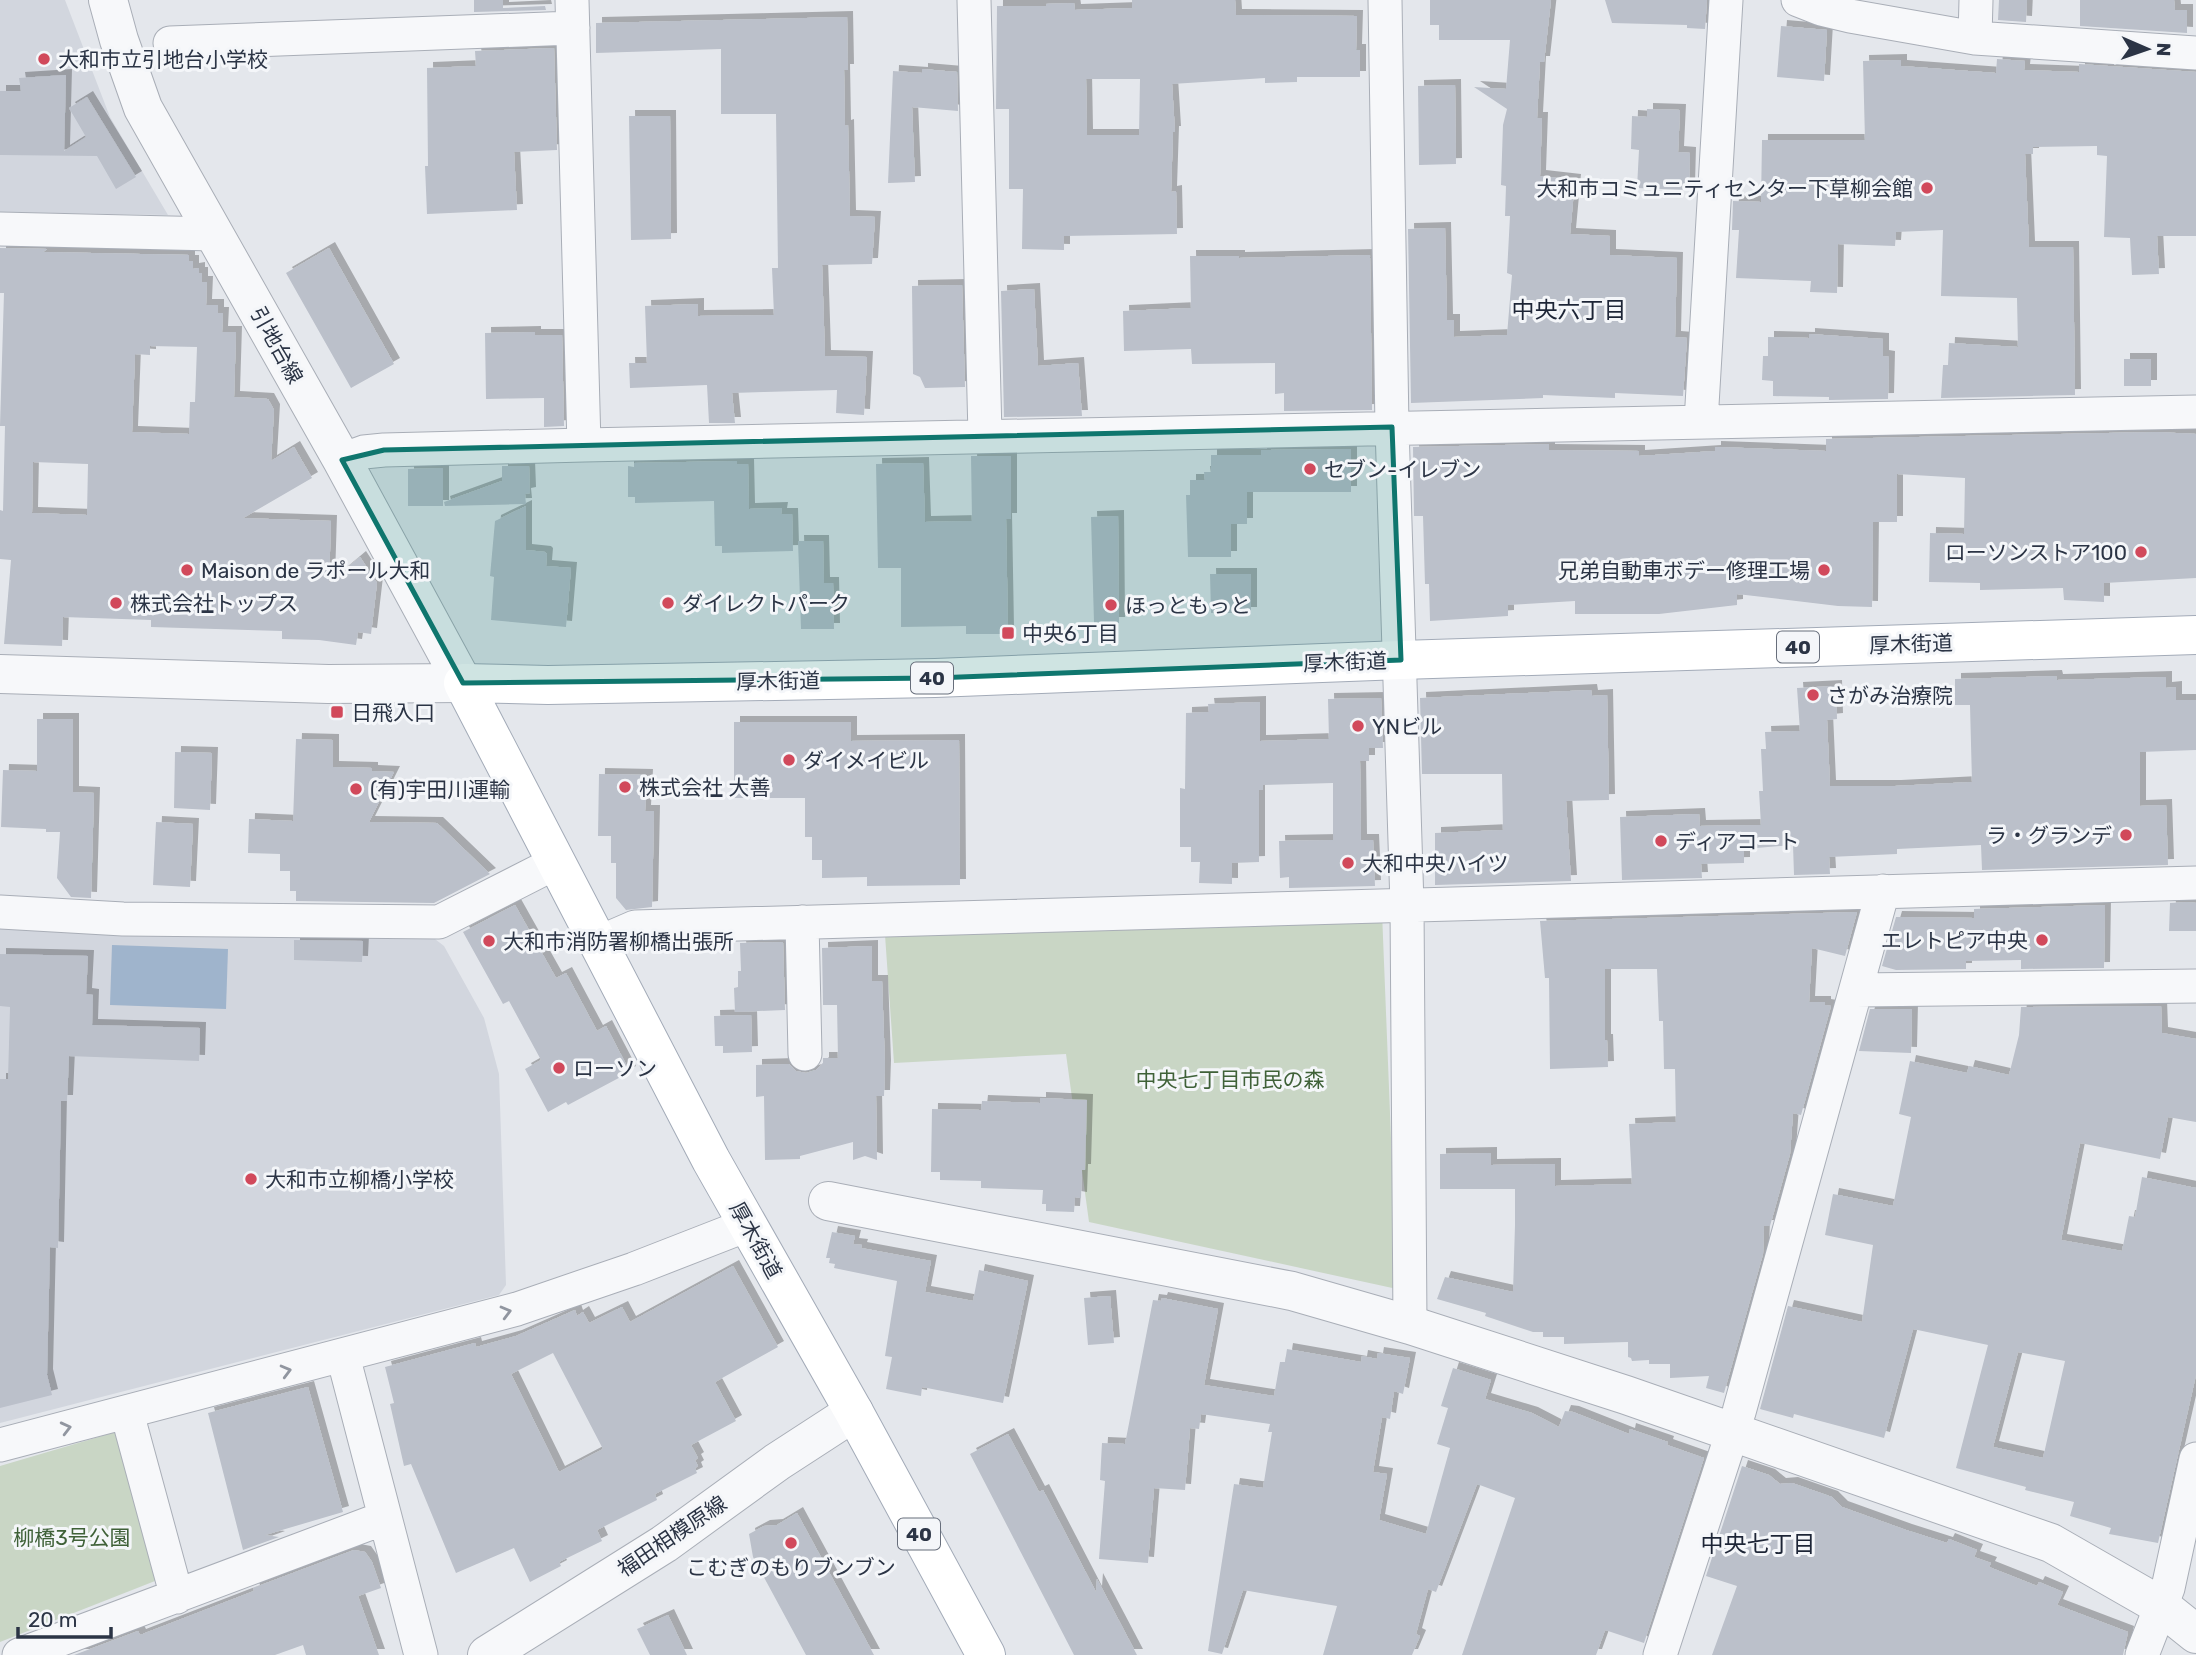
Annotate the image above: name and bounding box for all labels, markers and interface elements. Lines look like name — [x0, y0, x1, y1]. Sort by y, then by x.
north arrow — [2112, 14, 2182, 84]
text: N — [2152, 42, 2175, 57]
place label: 大和市立引地台小学校 — [58, 47, 268, 72]
marker: 大和市立引地台小学校 — [36, 51, 52, 67]
place label: 大和市コミュニティセンター下草柳会館 — [1536, 176, 1913, 201]
marker: 大和市コミュニティセンター下草柳会館 — [1919, 180, 1935, 196]
district label: 中央六丁目 — [1512, 296, 1627, 324]
street label: 引地台線 — [246, 302, 308, 388]
place label: セブン-イレブン — [1324, 457, 1481, 482]
marker: セブン-イレブン — [1302, 461, 1318, 477]
place label: ローソンストア100 — [1945, 540, 2127, 565]
marker: ローソンストア100 — [2133, 544, 2149, 560]
place label: Maison de ラポール大和 — [201, 558, 430, 583]
place label: 兄弟自動車ボデー修理工場 — [1558, 558, 1810, 583]
marker: Maison de ラポール大和 — [179, 562, 195, 578]
marker: 兄弟自動車ボデー修理工場 — [1816, 562, 1832, 578]
place label: 株式会社トップス — [130, 591, 298, 616]
place label: ダイレクトパーク — [682, 591, 850, 616]
place label: ほっともっと — [1125, 593, 1251, 618]
marker: 株式会社トップス — [108, 595, 124, 611]
marker: ダイレクトパーク — [660, 595, 676, 611]
marker: ほっともっと — [1103, 597, 1119, 613]
place label: 中央6丁目 — [1022, 621, 1119, 646]
marker: 中央6丁目 — [1000, 625, 1016, 641]
street label: 厚木街道 — [1869, 630, 1953, 658]
road number: 40 — [1777, 632, 1819, 662]
street label: 厚木街道 — [1303, 648, 1387, 676]
road number: 40 — [911, 663, 953, 694]
street label: 厚木街道 — [736, 668, 820, 694]
place label: さがみ治療院 — [1827, 683, 1953, 708]
marker: さがみ治療院 — [1805, 687, 1821, 703]
place label: 日飛入口 — [351, 700, 435, 725]
marker: 日飛入口 — [329, 704, 345, 720]
place label: YNビル — [1372, 714, 1442, 739]
marker: YNビル — [1350, 718, 1366, 734]
place label: ダイメイビル — [803, 748, 929, 773]
marker: ダイメイビル — [781, 752, 797, 768]
place label: 株式会社 大善 — [639, 775, 770, 800]
place label: (有)宇田川運輸 — [370, 777, 510, 802]
marker: 株式会社 大善 — [617, 779, 633, 795]
marker: (有)宇田川運輸 — [348, 781, 364, 797]
place label: ラ・グランデ — [1986, 823, 2112, 848]
marker: ラ・グランデ — [2118, 827, 2134, 843]
place label: ディアコート — [1675, 829, 1800, 854]
marker: ディアコート — [1653, 833, 1669, 849]
place label: 大和中央ハイツ — [1362, 851, 1509, 876]
marker: 大和中央ハイツ — [1340, 855, 1356, 871]
place label: エレトピア中央 — [1881, 928, 2028, 953]
place label: 大和市消防署柳橋出張所 — [503, 929, 734, 954]
marker: エレトピア中央 — [2034, 932, 2050, 948]
marker: 大和市消防署柳橋出張所 — [481, 933, 497, 949]
place label: ローソン — [573, 1056, 657, 1081]
marker: ローソン — [551, 1060, 567, 1076]
park label: 中央七丁目市民の森 — [1136, 1067, 1325, 1092]
place label: 大和市立柳橋小学校 — [265, 1167, 454, 1192]
marker: 大和市立柳橋小学校 — [243, 1171, 259, 1187]
street label: 厚木街道 — [725, 1197, 787, 1283]
one-way arrow — [500, 1305, 512, 1320]
one-way arrow — [280, 1364, 292, 1379]
one-way arrow — [60, 1422, 72, 1436]
street label: 福田相模原線 — [613, 1490, 731, 1582]
road number: 40 — [898, 1518, 940, 1550]
park label: 柳橋3号公園 — [13, 1525, 131, 1550]
district label: 中央七丁目 — [1701, 1530, 1816, 1558]
marker: こむぎのもりブンブン — [783, 1535, 799, 1551]
place label: こむぎのもりブンブン — [686, 1555, 896, 1580]
scale bar — [18, 1596, 110, 1640]
text: 20 m — [28, 1607, 77, 1632]

